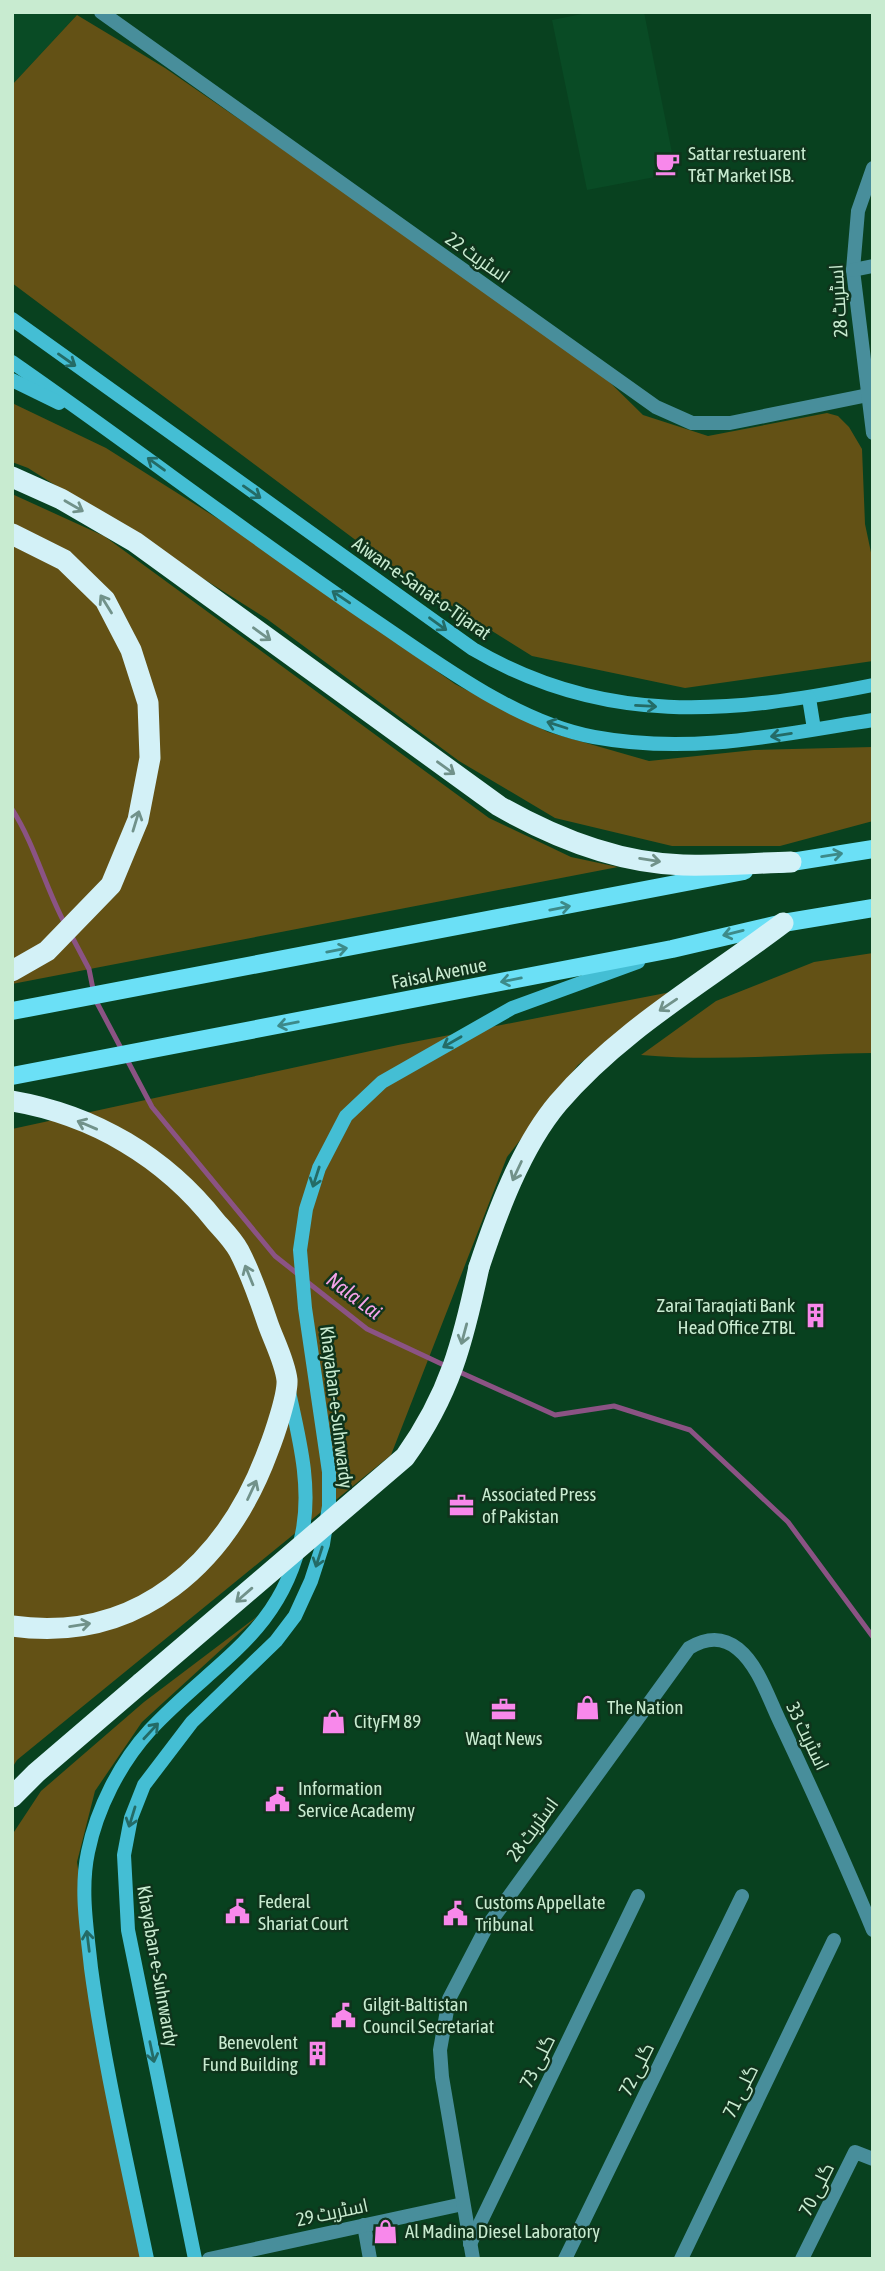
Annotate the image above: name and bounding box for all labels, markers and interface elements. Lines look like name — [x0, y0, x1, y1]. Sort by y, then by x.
place label: Sattar restuarent T&T Market ISB. — [688, 142, 806, 186]
cafe icon: Sattar restuarent T&T Market ISB. — [654, 150, 682, 178]
street label: اسٹریٹ 22 — [441, 227, 514, 288]
street label: اسٹریٹ 28 — [824, 264, 853, 338]
one-way arrow — [57, 353, 76, 367]
one-way arrow — [147, 457, 166, 471]
one-way arrow — [242, 485, 261, 499]
one-way arrow — [63, 499, 83, 513]
street label: Aiwan-e-Sanat-o-Tijarat — [349, 532, 495, 644]
one-way arrow — [331, 590, 351, 604]
one-way arrow — [99, 595, 113, 615]
one-way arrow — [428, 617, 447, 631]
one-way arrow — [252, 627, 271, 641]
one-way arrow — [634, 699, 657, 712]
one-way arrow — [546, 718, 568, 730]
one-way arrow — [770, 729, 793, 742]
one-way arrow — [436, 761, 455, 775]
one-way arrow — [131, 811, 144, 833]
one-way arrow — [820, 848, 842, 861]
one-way arrow — [638, 854, 661, 867]
one-way arrow — [548, 900, 571, 914]
one-way arrow — [723, 928, 745, 941]
one-way arrow — [325, 943, 348, 956]
street label: Faisal Avenue — [390, 953, 488, 993]
one-way arrow — [500, 974, 523, 988]
one-way arrow — [659, 998, 678, 1012]
one-way arrow — [277, 1017, 300, 1031]
one-way arrow — [442, 1035, 462, 1049]
one-way arrow — [77, 1117, 99, 1130]
one-way arrow — [510, 1160, 523, 1181]
one-way arrow — [309, 1166, 321, 1188]
one-way arrow — [241, 1265, 254, 1287]
water label: Nala Lai — [322, 1267, 387, 1324]
place label: Zarai Taraqiati Bank Head Office ZTBL — [657, 1294, 796, 1338]
building icon: Zarai Taraqiati Bank Head Office ZTBL — [801, 1302, 829, 1330]
one-way arrow — [457, 1322, 470, 1344]
street label: Khayaban-e-Suhrwardy — [316, 1325, 358, 1490]
one-way arrow — [246, 1480, 259, 1501]
place label: Associated Press of Pakistan — [482, 1483, 597, 1527]
office icon: Associated Press of Pakistan — [448, 1491, 476, 1519]
one-way arrow — [312, 1546, 325, 1568]
one-way arrow — [235, 1587, 253, 1603]
one-way arrow — [68, 1618, 91, 1631]
shop icon: The Nation — [573, 1693, 601, 1721]
office icon: Waqt News — [490, 1696, 518, 1724]
place label: The Nation — [607, 1696, 683, 1718]
street label: اسٹریٹ 33 — [781, 1698, 834, 1774]
shop icon: CityFM 89 — [320, 1707, 348, 1735]
place label: CityFM 89 — [354, 1710, 421, 1732]
one-way arrow — [143, 1722, 159, 1740]
place label: Waqt News — [466, 1727, 543, 1749]
place label: Information Service Academy — [298, 1777, 415, 1821]
public building icon: Information Service Academy — [264, 1785, 292, 1813]
street label: اسٹریٹ 28 — [502, 1793, 563, 1866]
one-way arrow — [125, 1806, 138, 1828]
street label: Khayaban-e-Suhrwardy — [133, 1884, 183, 2049]
place label: Federal Shariat Court — [258, 1890, 348, 1934]
place label: Customs Appellate Tribunal — [475, 1891, 605, 1935]
public building icon: Federal Shariat Court — [224, 1898, 252, 1926]
public building icon: Customs Appellate Tribunal — [441, 1899, 469, 1927]
one-way arrow — [82, 1930, 95, 1953]
place label: Gilgit-Baltistan Council Secretariat — [363, 1993, 494, 2037]
public building icon: Gilgit-Baltistan Council Secretariat — [329, 2001, 357, 2029]
place label: Benevolent Fund Building — [202, 2031, 299, 2075]
street label: گلی 73 — [515, 2031, 560, 2091]
building icon: Benevolent Fund Building — [304, 2039, 332, 2067]
street label: گلی 72 — [614, 2039, 659, 2099]
one-way arrow — [146, 2040, 160, 2063]
street label: گلی 71 — [718, 2061, 763, 2121]
street label: گلی 70 — [794, 2159, 839, 2219]
street label: اسٹریٹ 29 — [294, 2194, 370, 2231]
shop icon: Al Madina Diesel Laboratory — [371, 2217, 399, 2245]
place label: Al Madina Diesel Laboratory — [405, 2220, 600, 2242]

